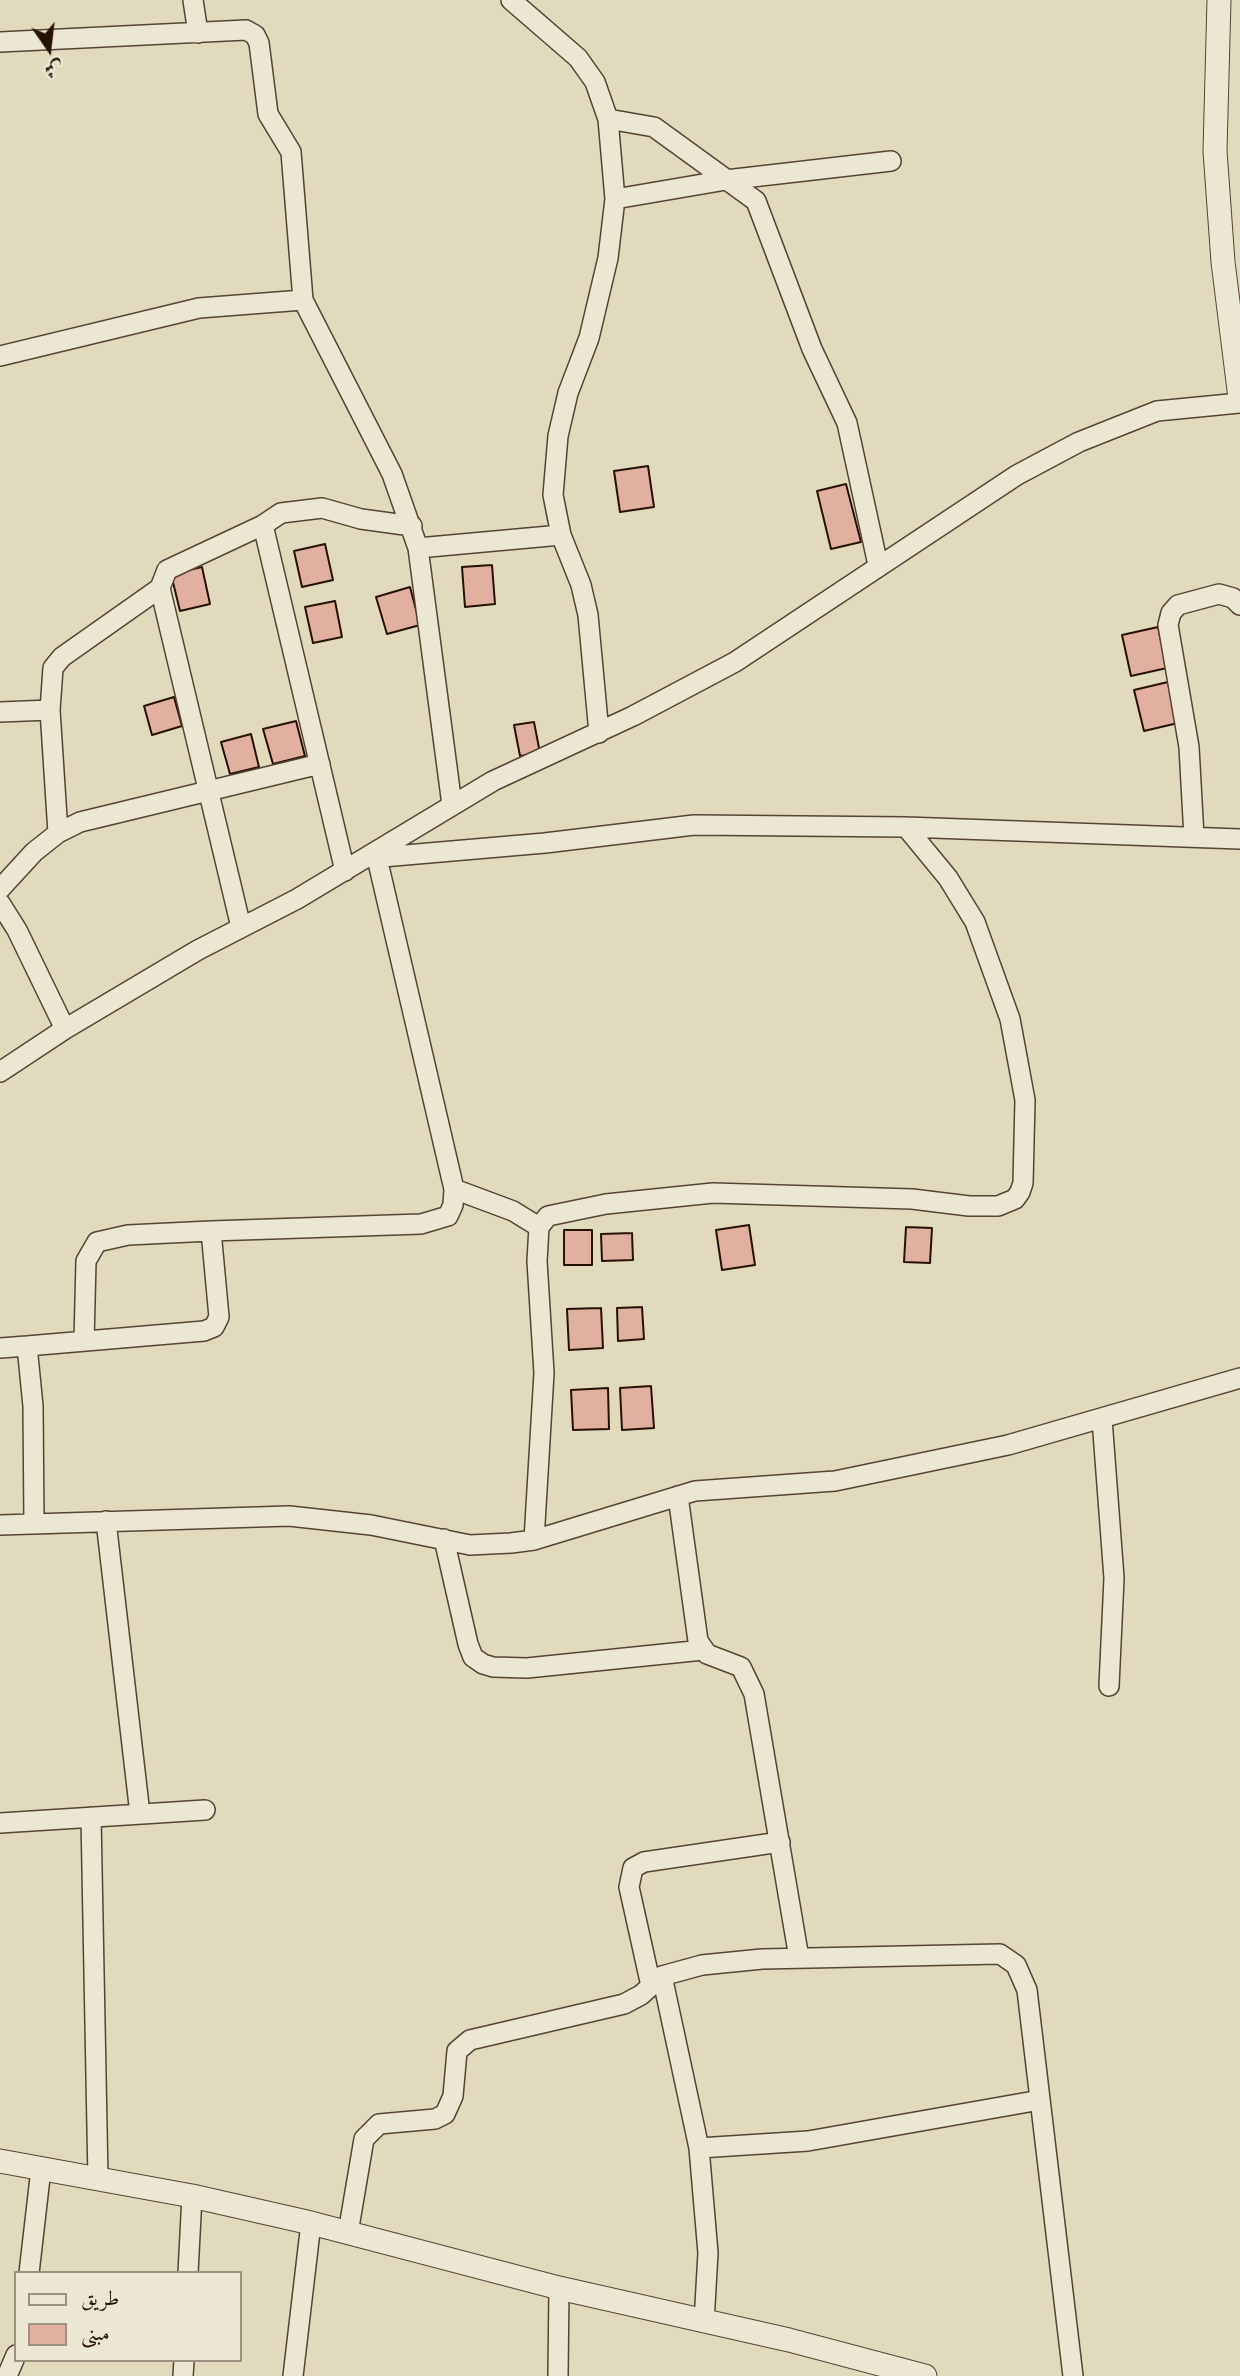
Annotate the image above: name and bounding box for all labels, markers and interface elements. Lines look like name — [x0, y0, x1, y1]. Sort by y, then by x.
north arrow — [14, 14, 84, 84]
text: ش — [42, 55, 66, 83]
legend — [14, 2271, 242, 2362]
text: طريق — [81, 2285, 119, 2312]
text: مبنى — [81, 2320, 110, 2347]

